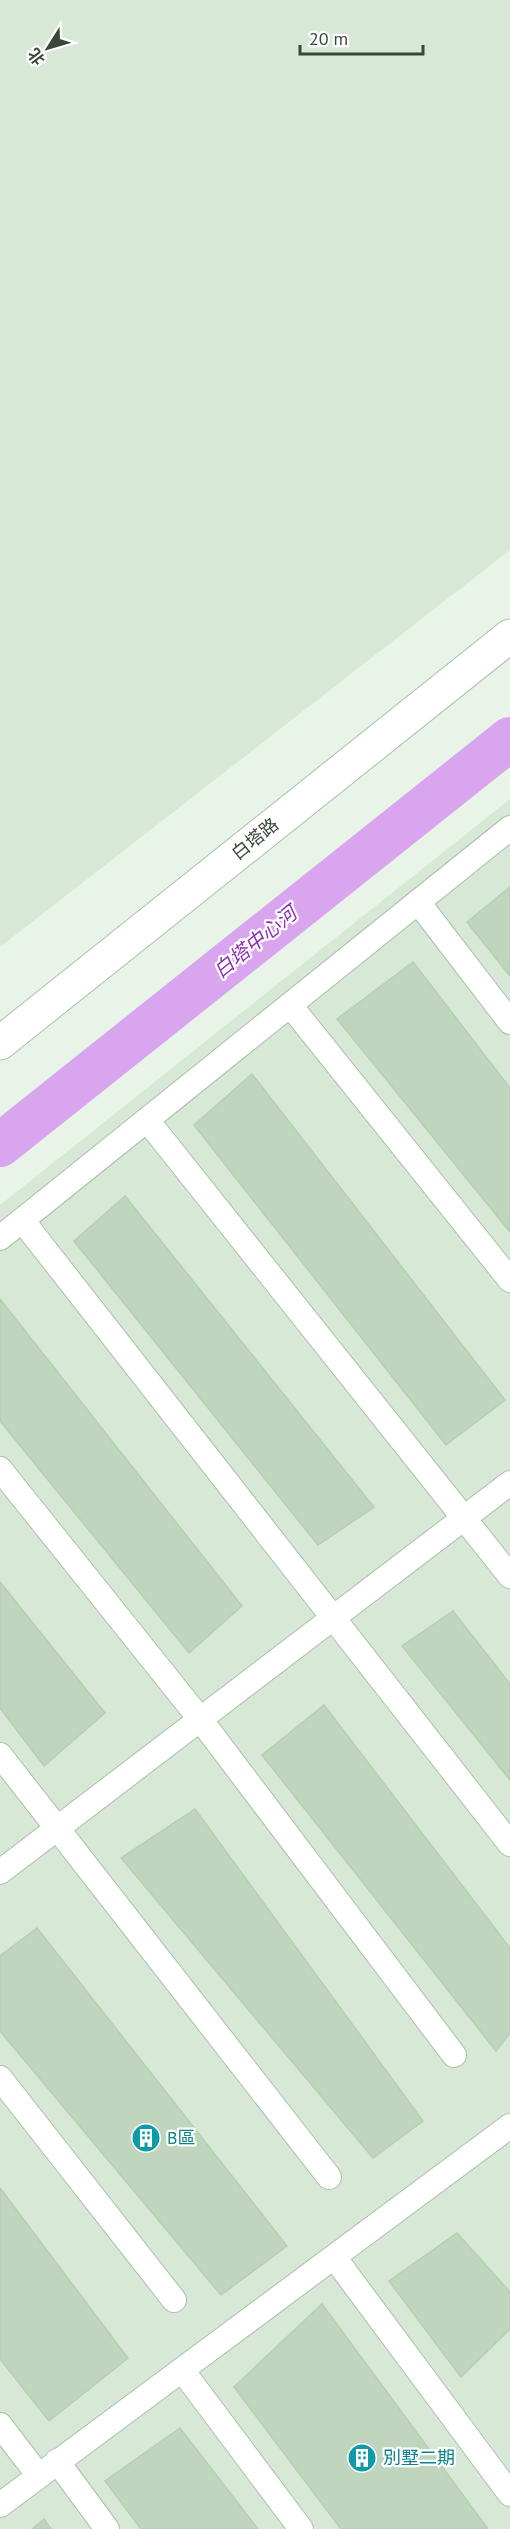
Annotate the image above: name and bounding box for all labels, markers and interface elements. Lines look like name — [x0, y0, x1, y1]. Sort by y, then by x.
north arrow — [18, 18, 78, 78]
scale bar — [300, 18, 423, 56]
text: 20 m — [309, 27, 348, 50]
text: 北 — [23, 45, 49, 69]
street label: 白塔路 — [226, 813, 283, 865]
water label: 白塔中心河 — [208, 898, 305, 984]
building icon: B區 — [130, 2122, 162, 2154]
place label: B區 — [167, 2126, 196, 2149]
building icon: 別墅二期 — [346, 2442, 378, 2474]
place label: 別墅二期 — [383, 2446, 455, 2469]

